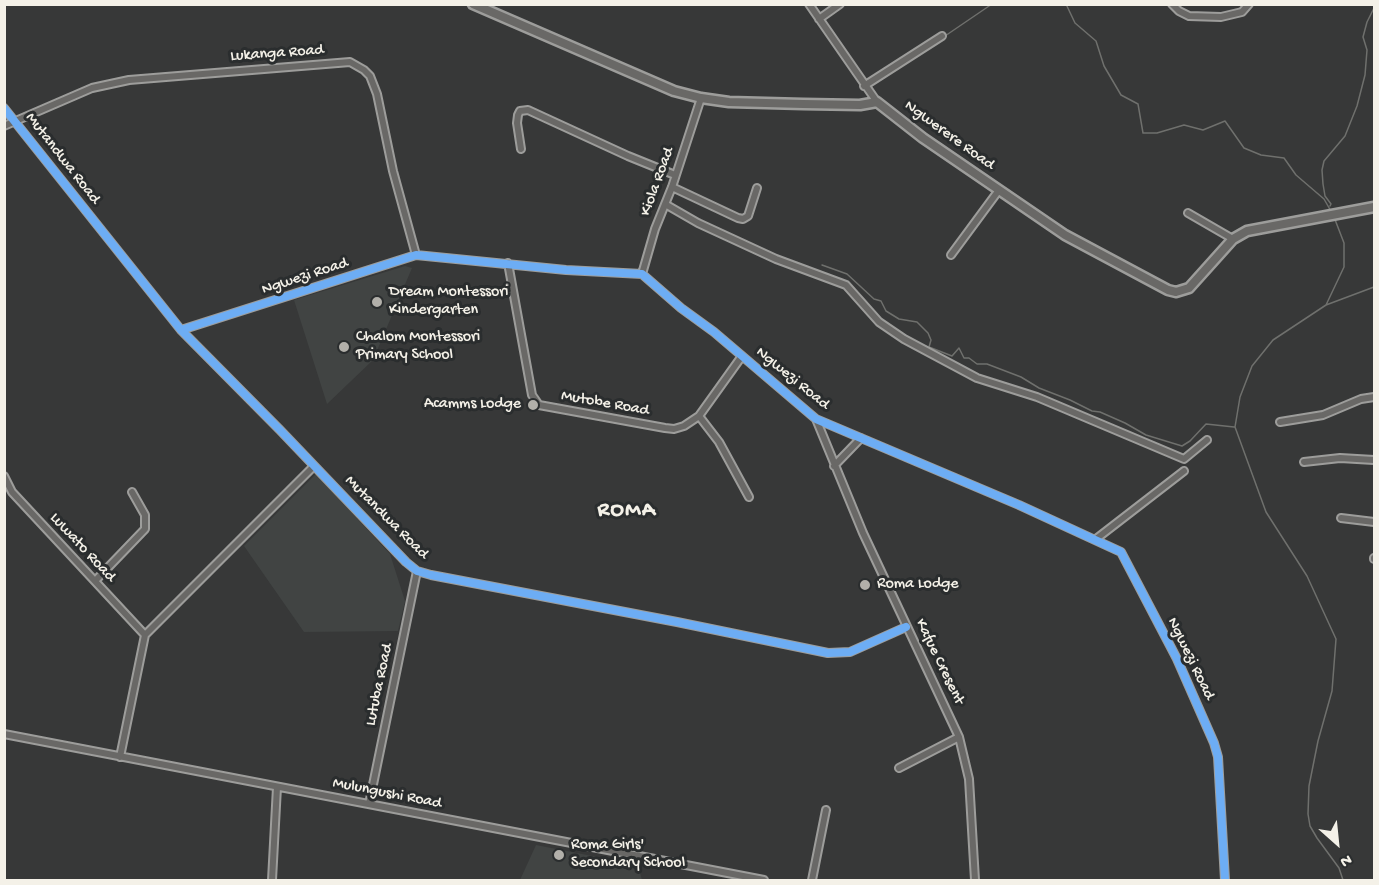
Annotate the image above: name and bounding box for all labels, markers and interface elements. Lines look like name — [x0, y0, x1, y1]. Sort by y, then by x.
street label: Lukanga Road — [230, 41, 324, 67]
street label: Ngwerere Road — [900, 97, 998, 175]
street label: Mutandwa Road — [20, 109, 104, 209]
street label: Kiola Road — [637, 145, 679, 219]
street label: Ngwezi Road — [259, 254, 351, 300]
place label: Dream Montessori Kindergarten — [389, 283, 508, 321]
marker: Dream Montessori Kindergarten — [370, 295, 384, 309]
place label: Chalom Montessori Primary School — [356, 328, 480, 366]
marker: Chalom Montessori Primary School — [337, 340, 351, 354]
street label: Ngwezi Road — [751, 343, 833, 415]
street label: Mutobe Road — [560, 387, 650, 421]
place label: Acamms Lodge — [424, 395, 521, 415]
marker: Acamms Lodge — [526, 398, 540, 412]
street label: Mutandwa Road — [340, 472, 432, 564]
district label: ROMA — [597, 499, 657, 525]
street label: Luwato Road — [45, 509, 119, 587]
place label: Roma Lodge — [877, 575, 959, 595]
marker: Roma Lodge — [858, 578, 872, 592]
street label: Ngwezi Road — [1162, 615, 1218, 703]
street label: Kafue Cresent — [910, 616, 968, 708]
street label: Lutuba Road — [362, 642, 398, 728]
street label: Mulungushi Road — [331, 774, 443, 814]
north arrow — [1307, 813, 1367, 873]
place label: Roma Girls' Secondary School — [571, 836, 685, 874]
marker: Roma Girls' Secondary School — [552, 848, 566, 862]
text: N — [1336, 849, 1354, 870]

